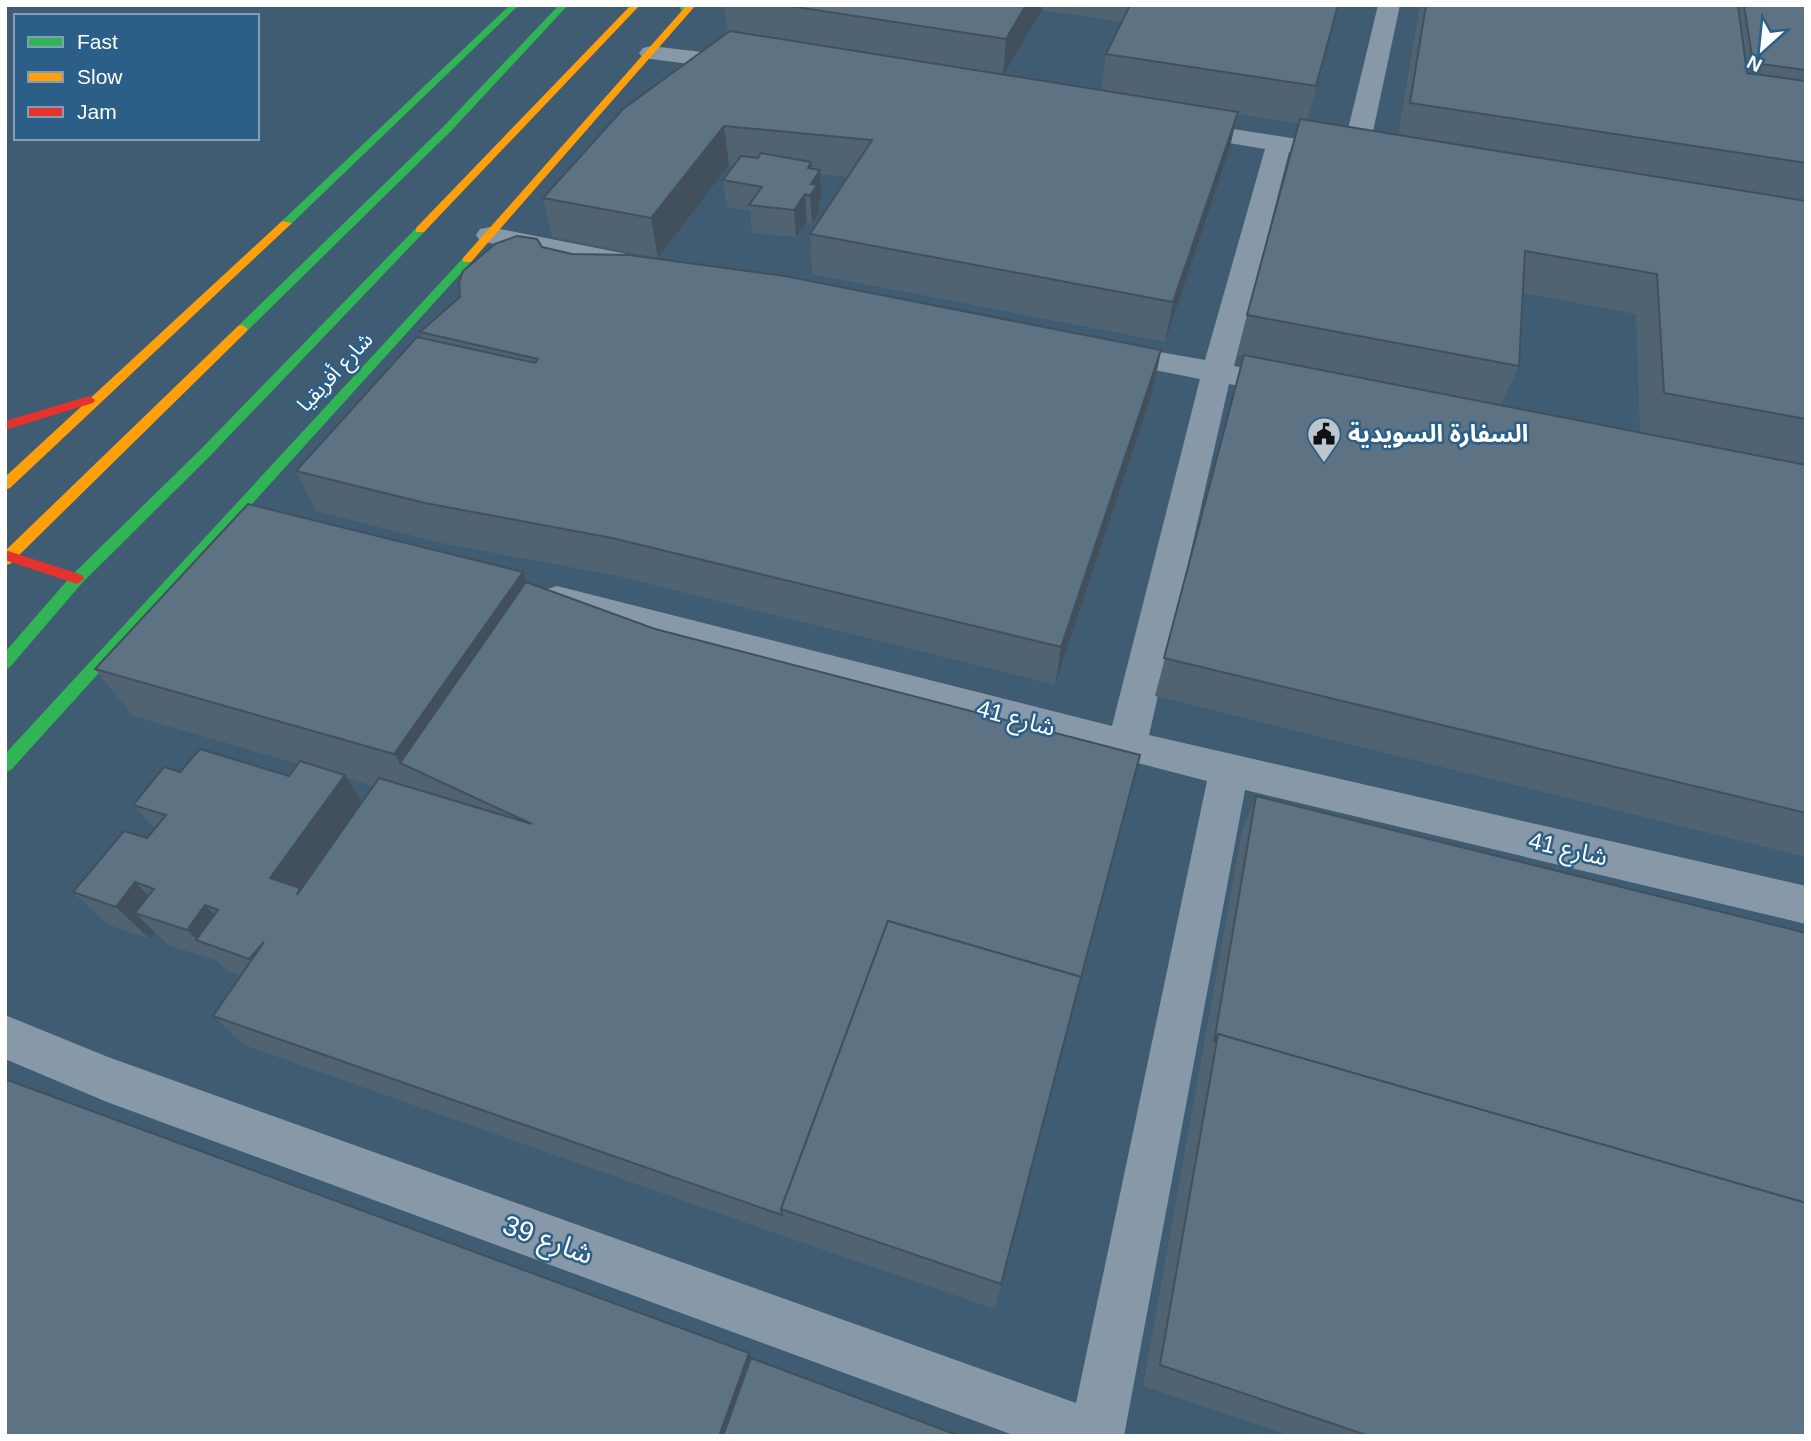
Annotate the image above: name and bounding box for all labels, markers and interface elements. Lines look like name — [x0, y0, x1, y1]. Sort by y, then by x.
legend — [14, 14, 259, 140]
north arrow — [1727, 14, 1797, 84]
text: Fast — [77, 30, 118, 53]
text: N — [1744, 51, 1765, 76]
text: Slow — [77, 65, 123, 88]
text: Jam — [77, 100, 117, 123]
street label: شارع أفريقيا — [292, 327, 380, 419]
public building icon: السفارة السويدية — [1305, 415, 1343, 464]
place label: السفارة السويدية — [1348, 420, 1528, 448]
street label: شارع 41 — [973, 694, 1058, 745]
street label: شارع 41 — [1525, 826, 1610, 875]
street label: شارع 39 — [497, 1209, 597, 1275]

